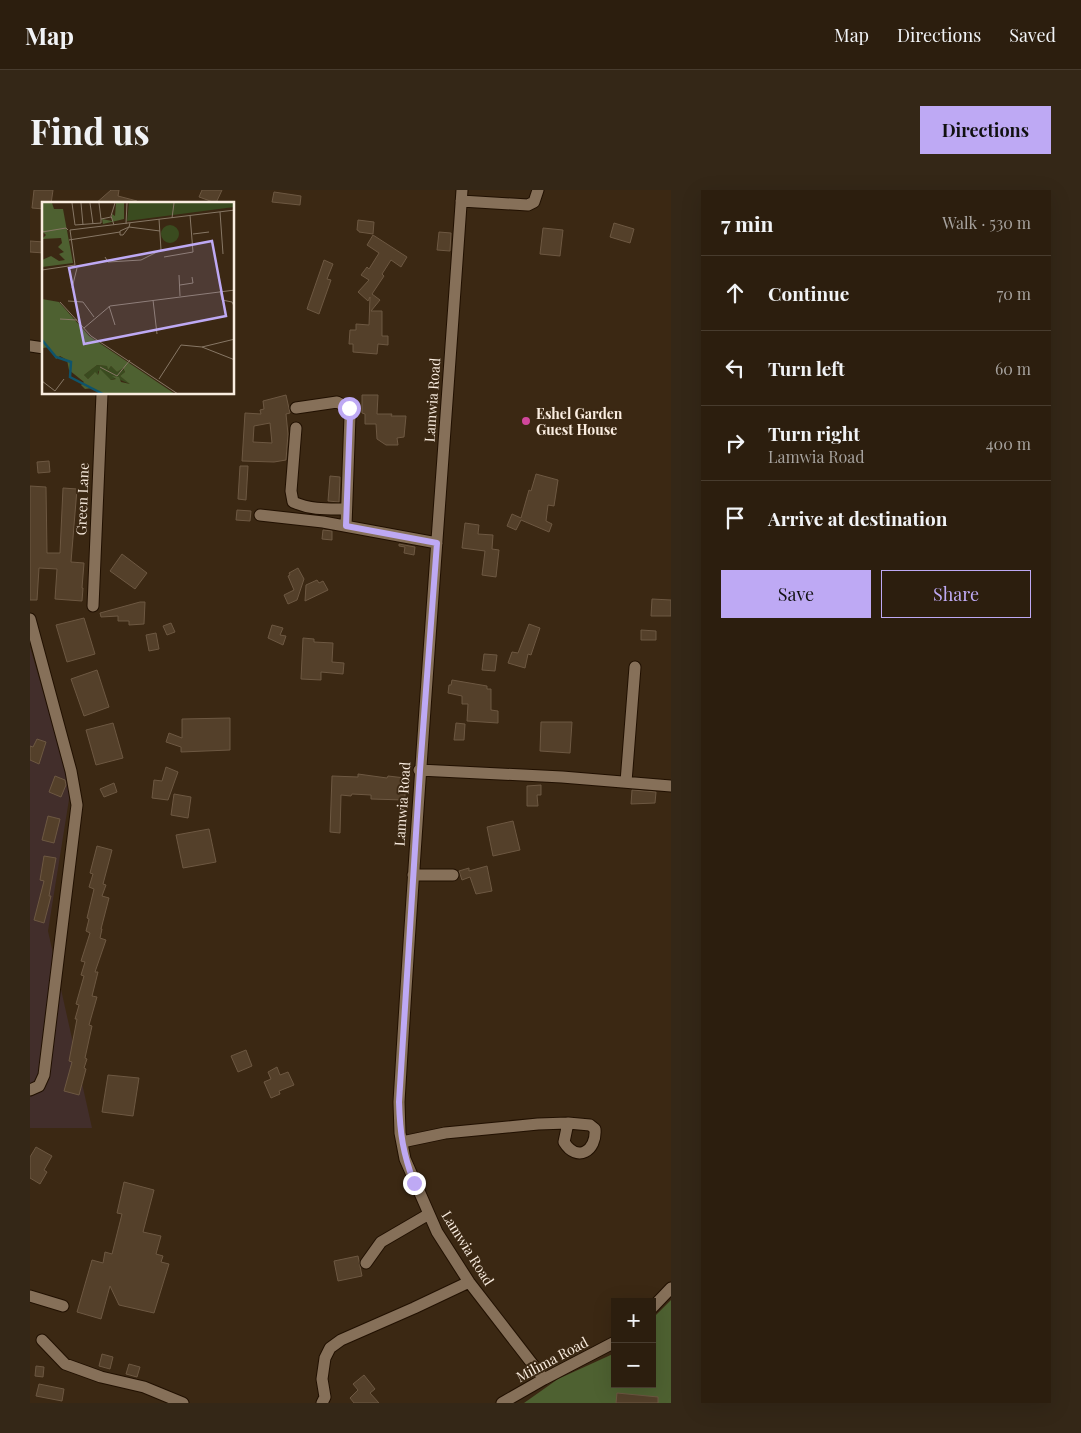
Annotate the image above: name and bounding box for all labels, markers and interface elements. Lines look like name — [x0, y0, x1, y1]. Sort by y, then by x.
text: Map — [25, 19, 74, 51]
text: Map — [834, 23, 869, 47]
text: Directions — [897, 23, 981, 47]
text: Saved — [1009, 23, 1056, 47]
button: Directions — [920, 106, 1051, 154]
text: Find us — [30, 107, 150, 154]
inset map — [42, 202, 235, 395]
text: 7 min — [721, 209, 774, 237]
text: Walk · 530 m — [942, 212, 1031, 233]
icon: ahead — [721, 279, 749, 307]
text: Continue — [768, 280, 849, 306]
text: 70 m — [997, 283, 1031, 304]
icon: left — [721, 354, 749, 382]
text: Turn left — [768, 355, 845, 381]
street label: Lamwia Road — [420, 357, 444, 443]
text: 60 m — [995, 358, 1031, 379]
route start — [338, 397, 361, 420]
place label: Eshel Garden Guest House — [536, 404, 623, 439]
marker: Eshel Garden Guest House — [520, 415, 532, 427]
text: Turn right — [768, 420, 860, 446]
icon: right — [721, 429, 749, 457]
text: 400 m — [986, 433, 1031, 454]
text: Lamwia Road — [768, 446, 865, 467]
street label: Green Lane — [71, 462, 93, 536]
icon: arrive — [721, 504, 749, 532]
text: Arrive at destination — [768, 505, 948, 531]
button: Save — [721, 570, 871, 618]
button: Share — [881, 570, 1031, 618]
street label: Lamwia Road — [390, 761, 414, 847]
route end — [403, 1172, 426, 1195]
street label: Lamwia Road — [438, 1207, 498, 1289]
map controls — [611, 1298, 656, 1388]
button: + — [611, 1298, 656, 1343]
street label: Milima Road — [513, 1332, 591, 1386]
button: − — [611, 1343, 656, 1388]

